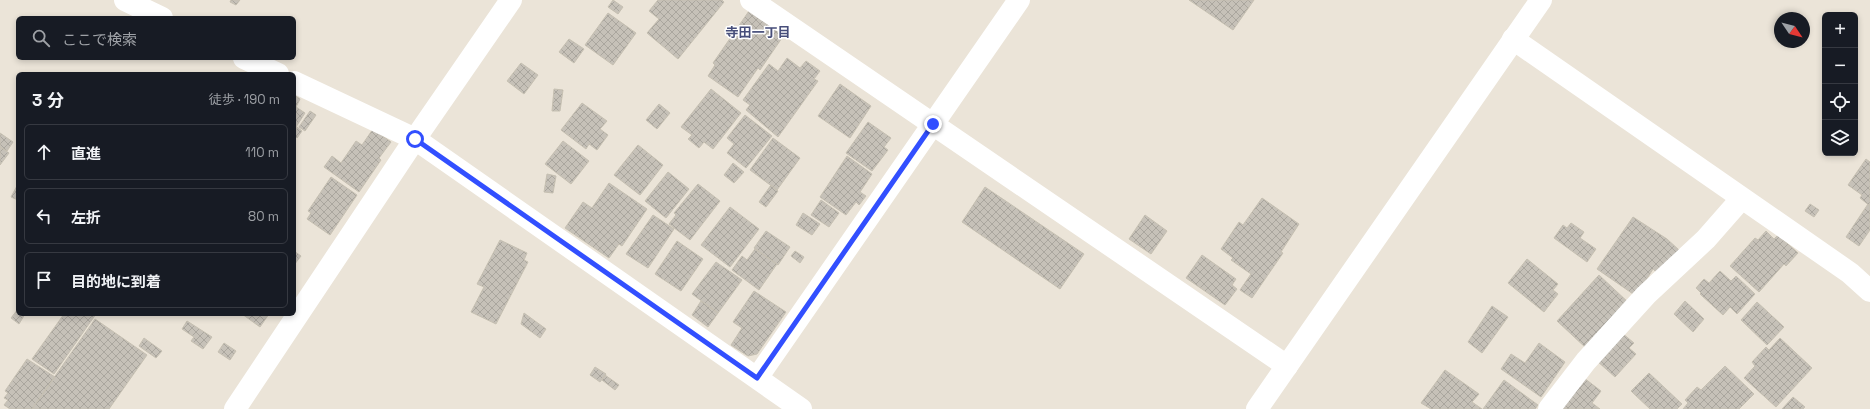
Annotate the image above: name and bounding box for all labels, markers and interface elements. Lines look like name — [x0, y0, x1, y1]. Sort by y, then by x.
north arrow — [1774, 12, 1810, 48]
map controls — [1822, 12, 1858, 156]
button: + — [1822, 12, 1858, 48]
search box — [16, 16, 296, 60]
district label: 寺田一丁目 — [725, 24, 791, 41]
icon: search — [30, 27, 52, 49]
text: ここで検索 — [62, 30, 137, 49]
button: − — [1822, 48, 1858, 84]
button: locate — [1822, 84, 1858, 120]
text: 3 分 — [32, 89, 64, 111]
text: 徒歩 · 190 m — [209, 91, 280, 108]
route end — [924, 115, 942, 133]
button: layers — [1822, 120, 1858, 156]
route start — [406, 130, 424, 148]
icon: ahead — [33, 141, 55, 163]
text: 直進 — [71, 144, 101, 163]
text: 110 m — [245, 144, 279, 161]
icon: left — [33, 205, 55, 227]
text: 左折 — [71, 208, 101, 227]
text: 80 m — [248, 208, 279, 225]
icon: arrive — [33, 269, 55, 291]
text: 目的地に到着 — [71, 272, 161, 291]

